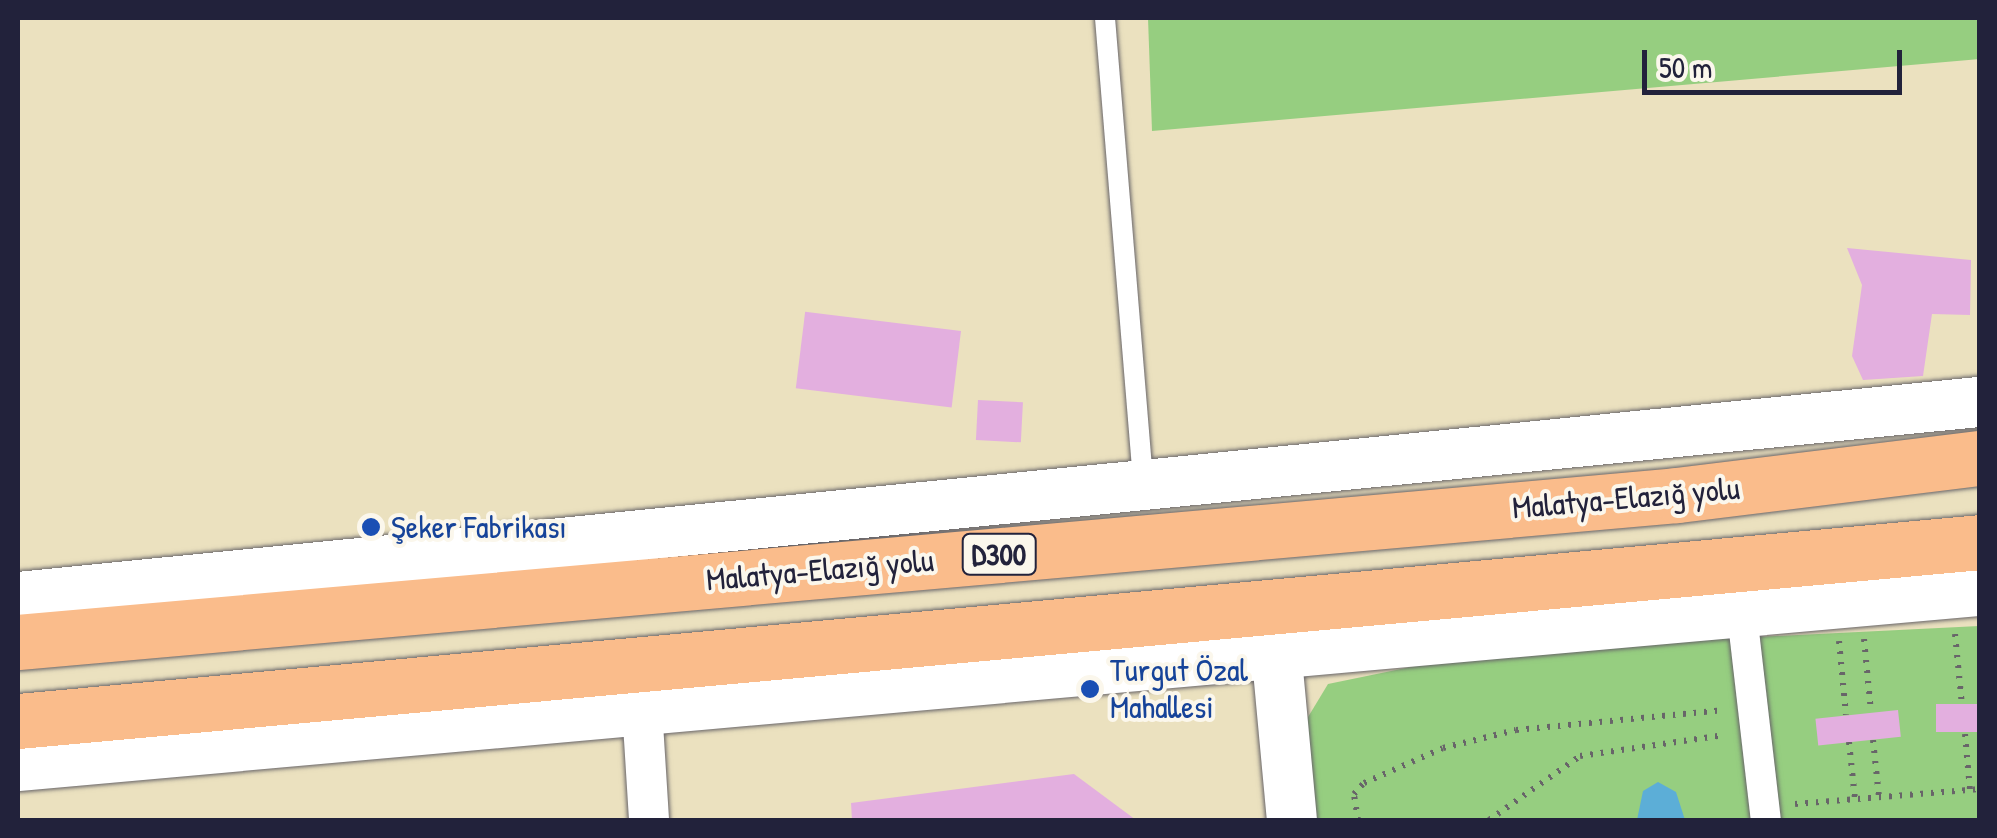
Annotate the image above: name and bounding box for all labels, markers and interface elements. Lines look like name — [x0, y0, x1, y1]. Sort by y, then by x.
scale bar — [1647, 30, 1907, 92]
text: 50 m — [1659, 47, 1712, 87]
street label: Malatya-Elazığ yolu — [1511, 469, 1741, 527]
place label: Şeker Fabrikası — [391, 508, 567, 546]
marker: Şeker Fabrikası — [360, 516, 382, 538]
road number: D300 — [962, 529, 1036, 579]
street label: Malatya-Elazığ yolu — [705, 541, 935, 599]
place label: Turgut Özal Mahallesi — [1110, 652, 1248, 727]
marker: Turgut Özal Mahallesi — [1079, 678, 1101, 700]

